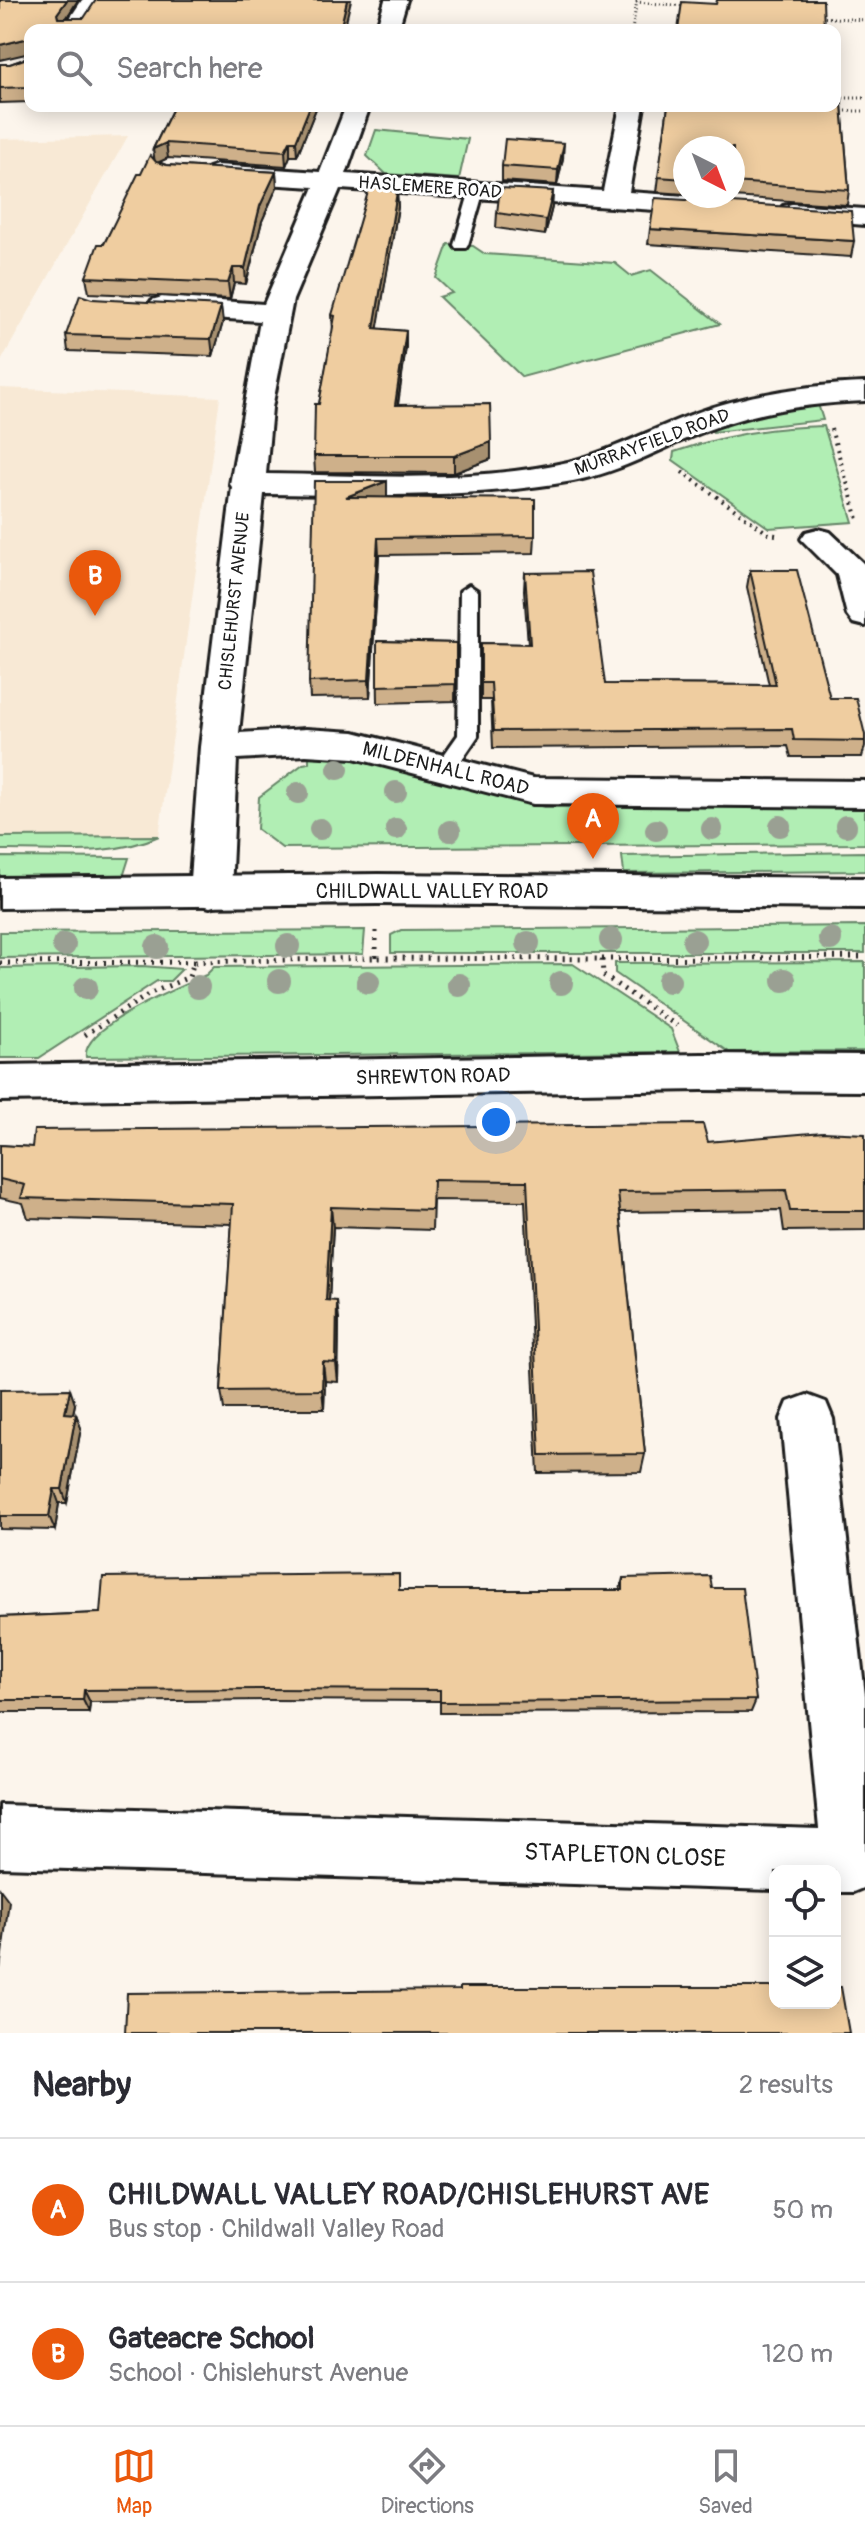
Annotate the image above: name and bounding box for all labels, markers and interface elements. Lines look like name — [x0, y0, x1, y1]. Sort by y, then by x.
search box — [24, 24, 841, 112]
icon: search — [52, 46, 96, 90]
text: Search here — [116, 50, 263, 87]
north arrow — [673, 136, 745, 208]
street label: HASLEMERE ROAD — [357, 171, 503, 204]
street label: MURRAYFIELD ROAD — [572, 404, 733, 481]
street label: CHISLEHURST AVENUE — [214, 511, 255, 691]
pin: B — [69, 550, 121, 616]
street label: MILDENHALL ROAD — [360, 736, 532, 801]
pin: A — [567, 793, 619, 859]
street label: CHILDWALL VALLEY ROAD — [316, 879, 548, 904]
street label: SHREWTON ROAD — [355, 1063, 511, 1090]
your location — [476, 1102, 516, 1142]
street label: STAPLETON CLOSE — [524, 1837, 726, 1874]
map controls — [769, 1865, 841, 2009]
button: locate — [769, 1865, 841, 1937]
button: layers — [769, 1937, 841, 2009]
text: Nearby — [32, 2064, 131, 2107]
text: 2 results — [739, 2069, 833, 2101]
text: CHILDWALL VALLEY ROAD/CHISLEHURST AVE — [108, 2176, 709, 2213]
text: A — [50, 2194, 66, 2226]
text: 50 m — [772, 2194, 833, 2226]
text: Bus stop · Childwall Valley Road — [108, 2213, 445, 2245]
text: Gateacre School — [108, 2320, 315, 2357]
text: B — [51, 2338, 65, 2370]
text: 120 m — [762, 2338, 833, 2370]
text: School · Chislehurst Avenue — [108, 2357, 408, 2389]
tab: Map — [112, 2444, 156, 2520]
tab: Directions — [381, 2444, 474, 2520]
tab: Saved — [698, 2444, 753, 2520]

